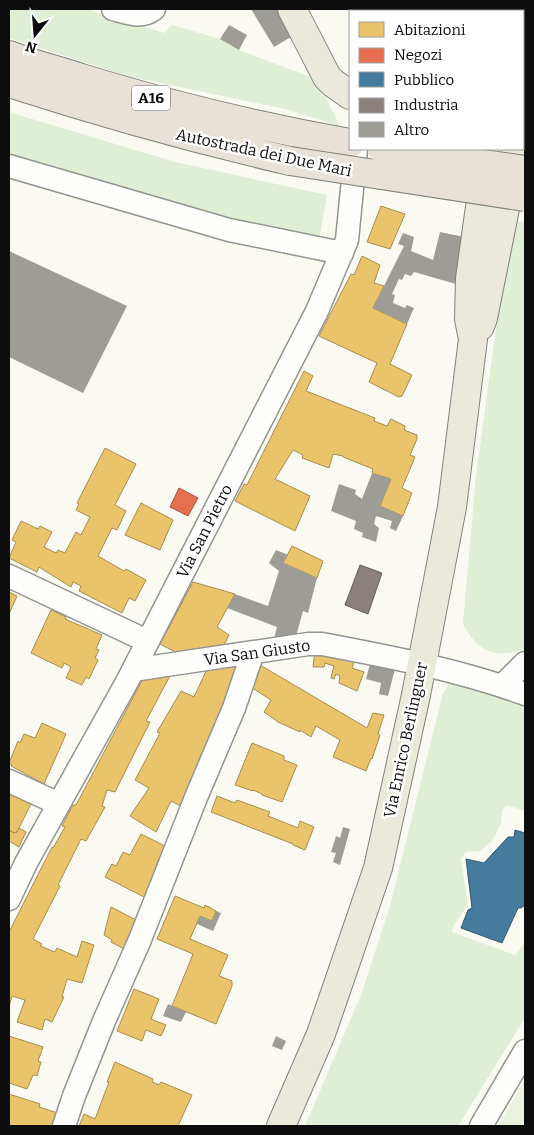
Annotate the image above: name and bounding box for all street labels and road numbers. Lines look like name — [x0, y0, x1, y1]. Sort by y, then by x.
road number: A16 — [132, 86, 170, 110]
street label: Autostrada dei Due Mari — [174, 125, 354, 180]
street label: Via San Pietro — [173, 481, 236, 581]
street label: Via San Giusto — [203, 636, 311, 669]
street label: Via Enrico Berlinguer — [380, 661, 431, 820]

